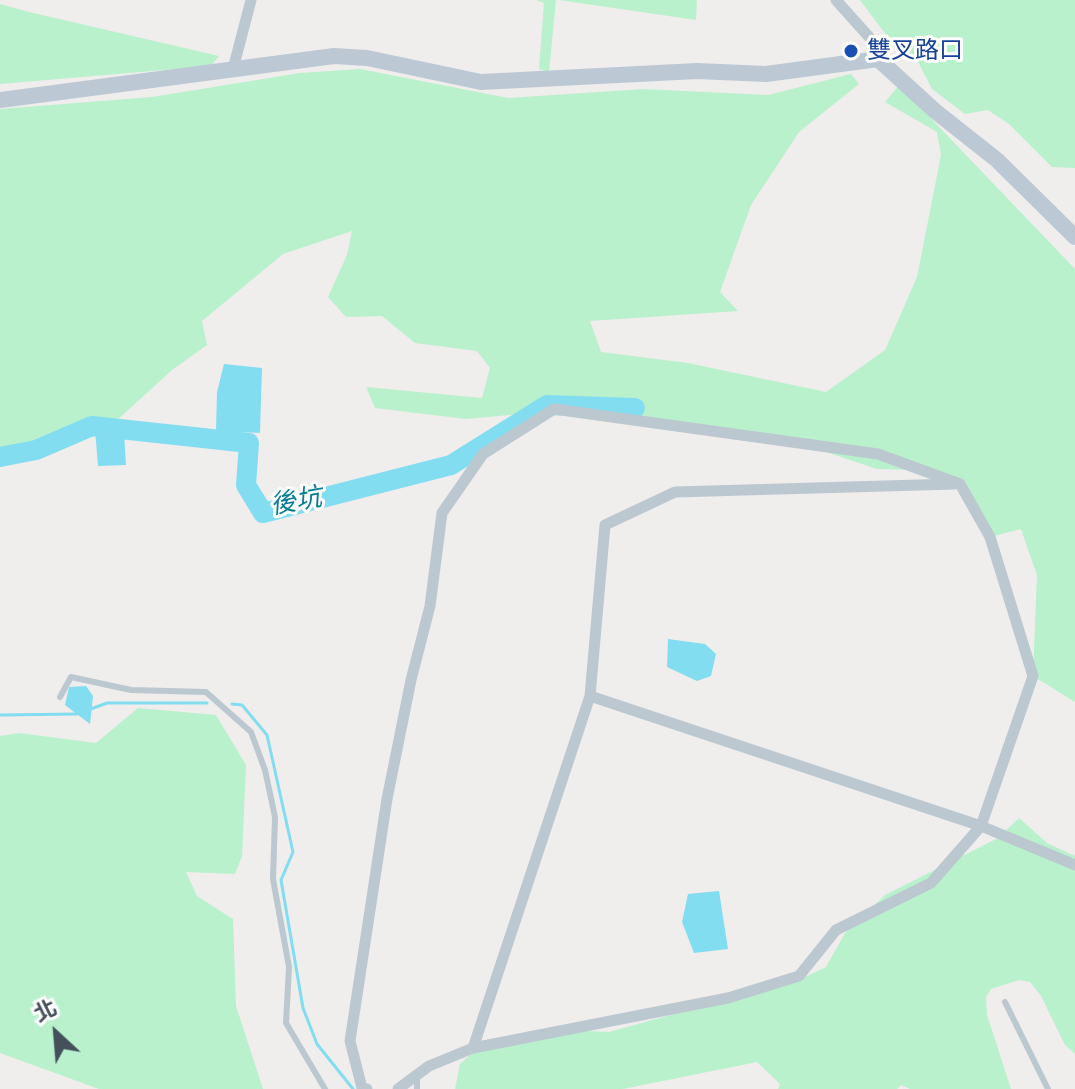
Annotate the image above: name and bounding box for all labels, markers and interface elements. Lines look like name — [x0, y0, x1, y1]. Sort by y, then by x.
place label: 雙叉路口 — [867, 37, 963, 65]
marker: 雙叉路口 — [842, 42, 860, 60]
water label: 後坑 — [268, 482, 324, 522]
north arrow — [16, 993, 96, 1073]
text: 北 — [29, 994, 61, 1028]

